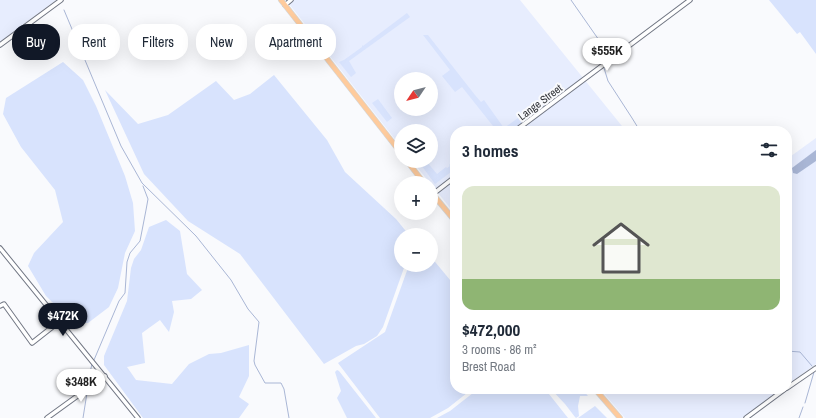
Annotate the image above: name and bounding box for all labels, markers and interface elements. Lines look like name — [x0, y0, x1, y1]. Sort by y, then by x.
chip: Buy — [12, 24, 60, 60]
chip: Rent — [68, 24, 120, 60]
chip: Filters — [128, 24, 188, 60]
chip: New — [196, 24, 247, 60]
chip: Apartment — [255, 24, 336, 60]
pin: $555K — [579, 38, 635, 72]
text: $555K — [591, 42, 623, 59]
north arrow — [394, 72, 438, 116]
map controls — [394, 72, 438, 272]
street label: Lange Street — [515, 81, 565, 123]
button: layers — [394, 124, 438, 168]
text: 3 homes — [462, 139, 519, 162]
icon: filters — [758, 139, 780, 161]
button: + — [394, 176, 438, 220]
icon: home — [585, 212, 657, 284]
button: − — [394, 228, 438, 272]
pin: $472K — [35, 303, 91, 337]
text: $472K — [47, 307, 79, 324]
text: $472,000 — [462, 318, 520, 341]
text: 3 rooms · 86 m² — [462, 341, 537, 358]
text: Brest Road — [462, 358, 515, 375]
pin: $348K — [53, 369, 109, 403]
text: $348K — [65, 373, 97, 390]

